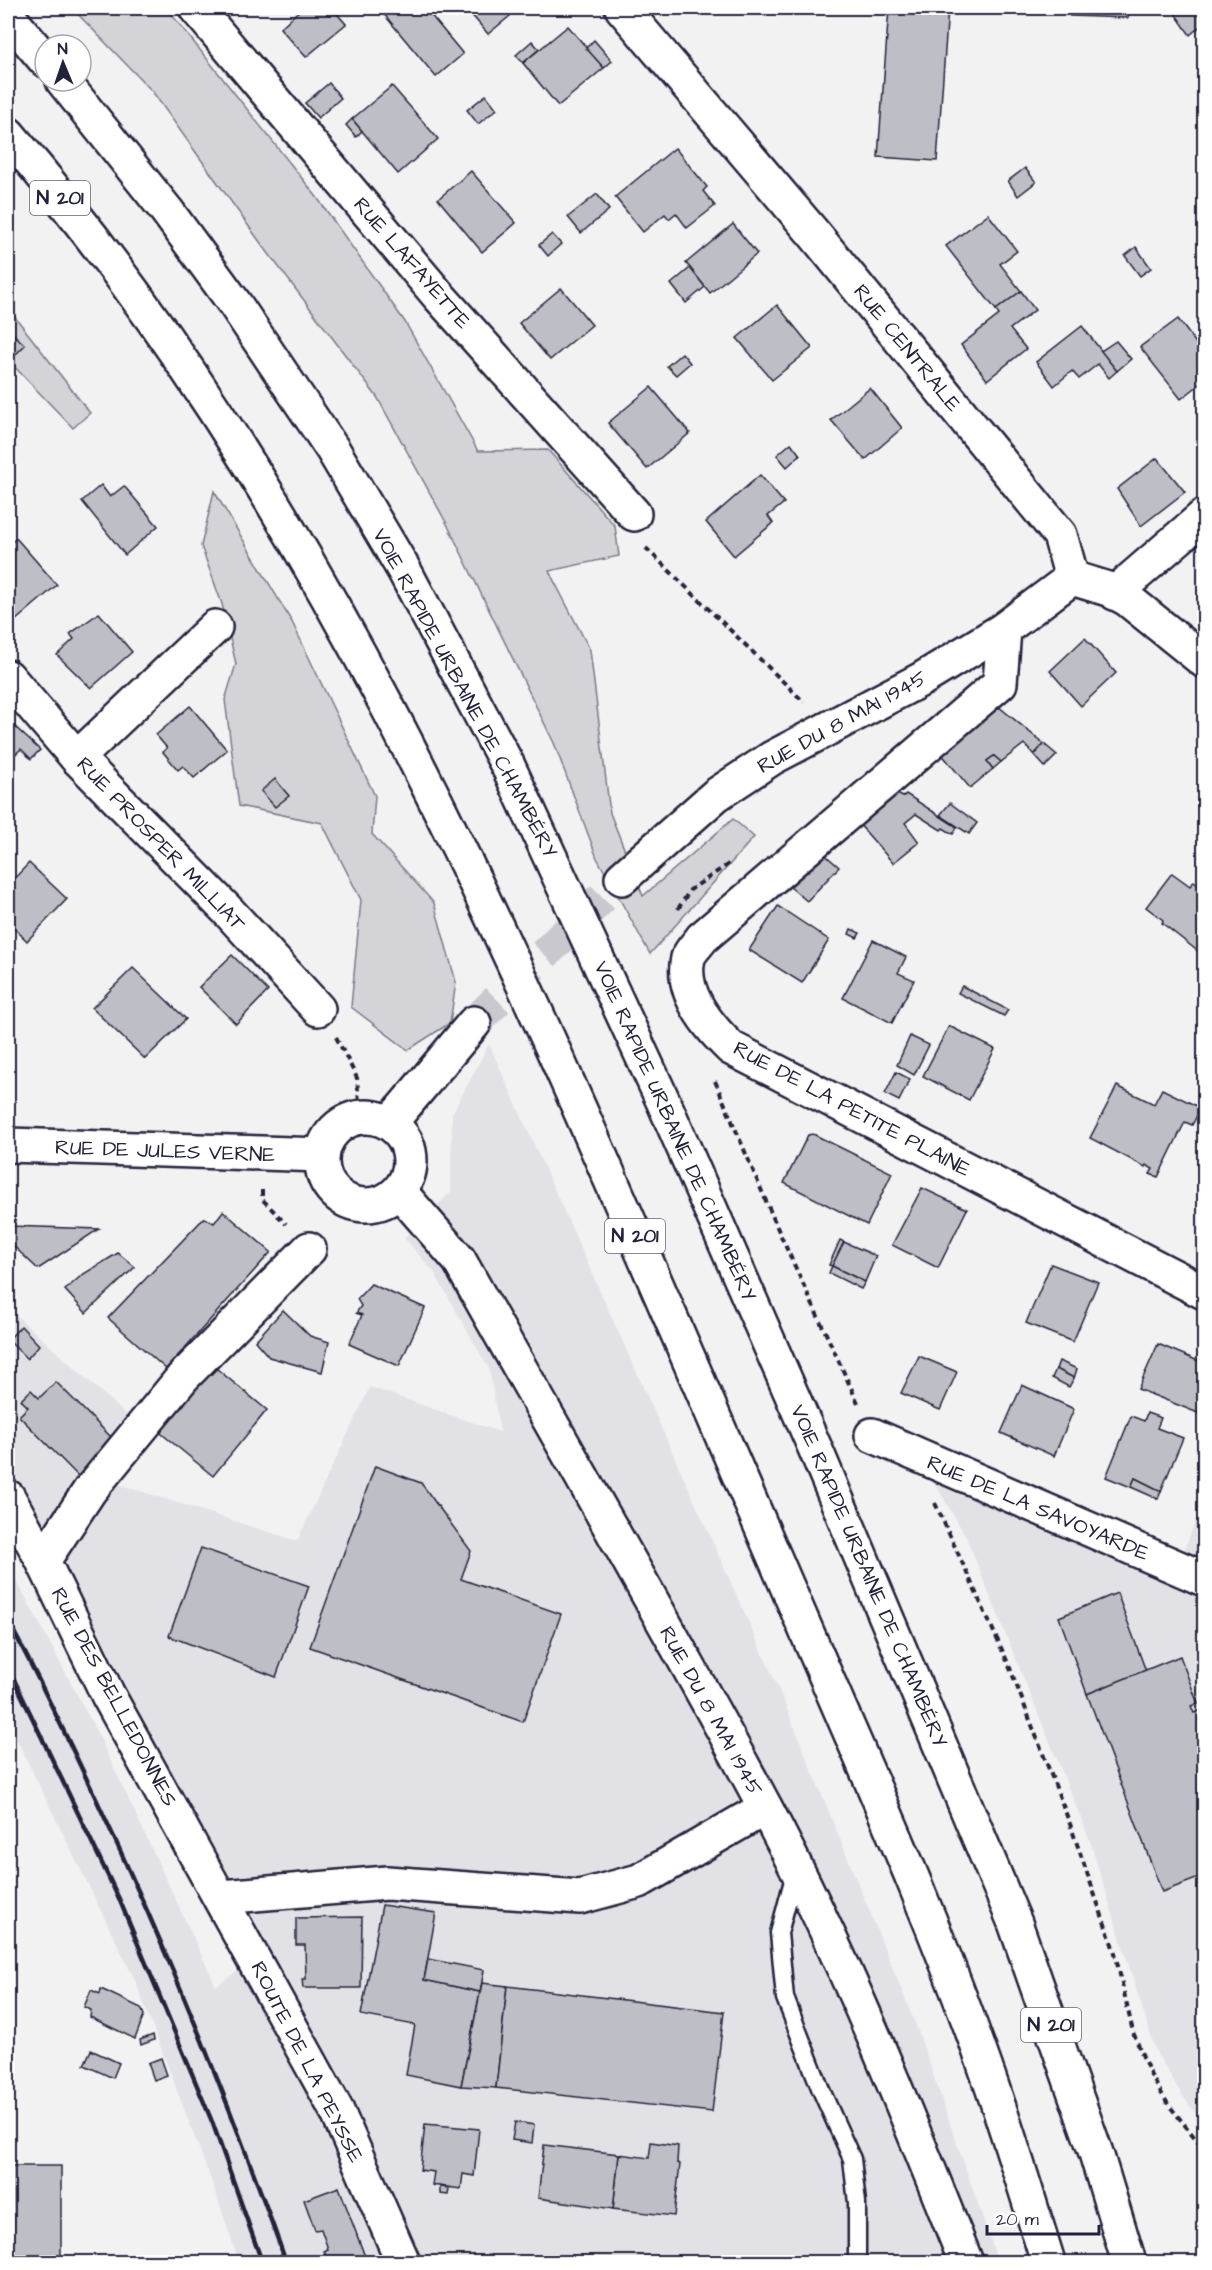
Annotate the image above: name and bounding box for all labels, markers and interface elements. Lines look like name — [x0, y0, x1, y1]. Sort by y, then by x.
north arrow — [33, 33, 93, 93]
text: N — [57, 38, 68, 60]
road number: N 201 — [30, 181, 90, 215]
street label: RUE LAFAYETTE — [347, 191, 478, 336]
street label: RUE CENTRALE — [846, 278, 968, 418]
street label: VOIE RAPIDE URBAINE DE CHAMBÉRY — [365, 523, 565, 863]
street label: RUE DU 8 MAI 1945 — [752, 663, 932, 781]
street label: RUE PROSPER MILLIAT — [70, 750, 253, 938]
street label: VOIE RAPIDE URBAINE DE CHAMBÉRY — [587, 956, 763, 1306]
street label: RUE DE LA PETITE PLAINE — [728, 1034, 976, 1184]
street label: RUE DE JULES VERNE — [55, 1133, 276, 1169]
road number: N 201 — [605, 1219, 665, 1253]
street label: VOIE RAPIDE URBAINE DE CHAMBÉRY — [783, 1400, 955, 1752]
street label: RUE DE LA SAVOYARDE — [923, 1448, 1154, 1568]
street label: RUE DES BELLEDONNES — [44, 1582, 184, 1812]
street label: RUE DU 8 MAI 1945 — [652, 1621, 770, 1801]
street label: ROUTE DE LA PEYSSE — [244, 1956, 371, 2168]
road number: N 201 — [1021, 2008, 1081, 2042]
scale bar — [987, 2198, 1100, 2236]
text: 20 m — [996, 2207, 1039, 2232]

